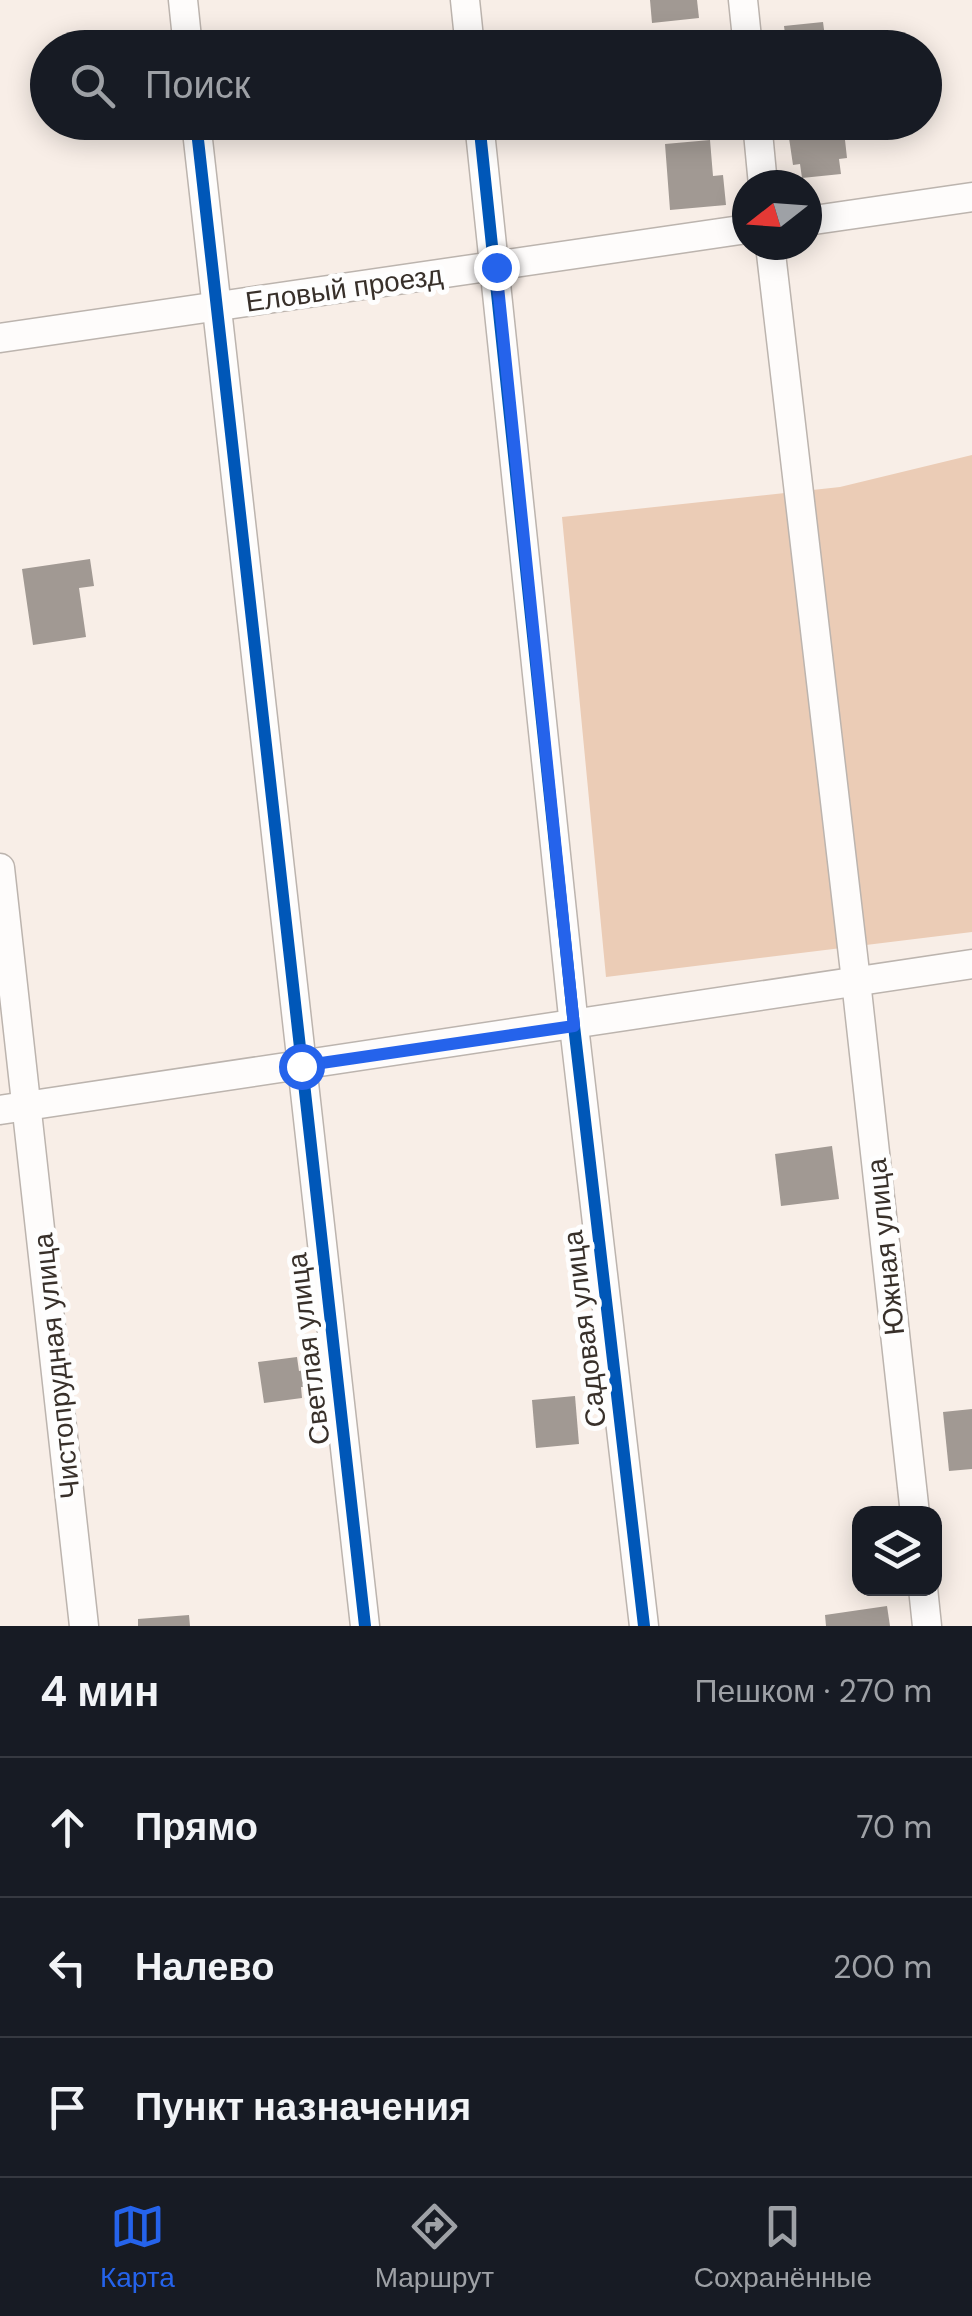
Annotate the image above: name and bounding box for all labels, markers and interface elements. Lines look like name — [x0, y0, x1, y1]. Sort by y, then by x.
search box — [30, 30, 942, 140]
icon: search — [65, 58, 120, 113]
text: Поиск — [145, 60, 250, 110]
north arrow — [732, 170, 822, 260]
route end — [474, 245, 520, 291]
street label: Еловый проезд — [243, 256, 445, 321]
route start — [279, 1044, 325, 1090]
street label: Южная улица — [858, 1156, 913, 1337]
street label: Садовая улица — [554, 1228, 615, 1429]
street label: Чистопрудная улица — [24, 1231, 89, 1501]
street label: Светлая улица — [278, 1250, 339, 1447]
map controls — [852, 1506, 942, 1596]
button: layers — [852, 1506, 942, 1596]
text: 4 мин — [40, 1664, 159, 1719]
text: Пешком · 270 m — [695, 1670, 932, 1712]
icon: ahead — [40, 1800, 95, 1855]
text: Прямо — [135, 1802, 258, 1852]
text: 70 m — [856, 1806, 932, 1848]
icon: left — [40, 1940, 95, 1995]
text: Налево — [135, 1942, 274, 1992]
text: 200 m — [833, 1946, 932, 1988]
icon: arrive — [40, 2080, 95, 2135]
text: Пункт назначения — [135, 2082, 471, 2132]
tab: Карта — [100, 2199, 175, 2296]
tab: Маршрут — [375, 2199, 494, 2296]
tab: Сохранённые — [694, 2199, 872, 2296]

